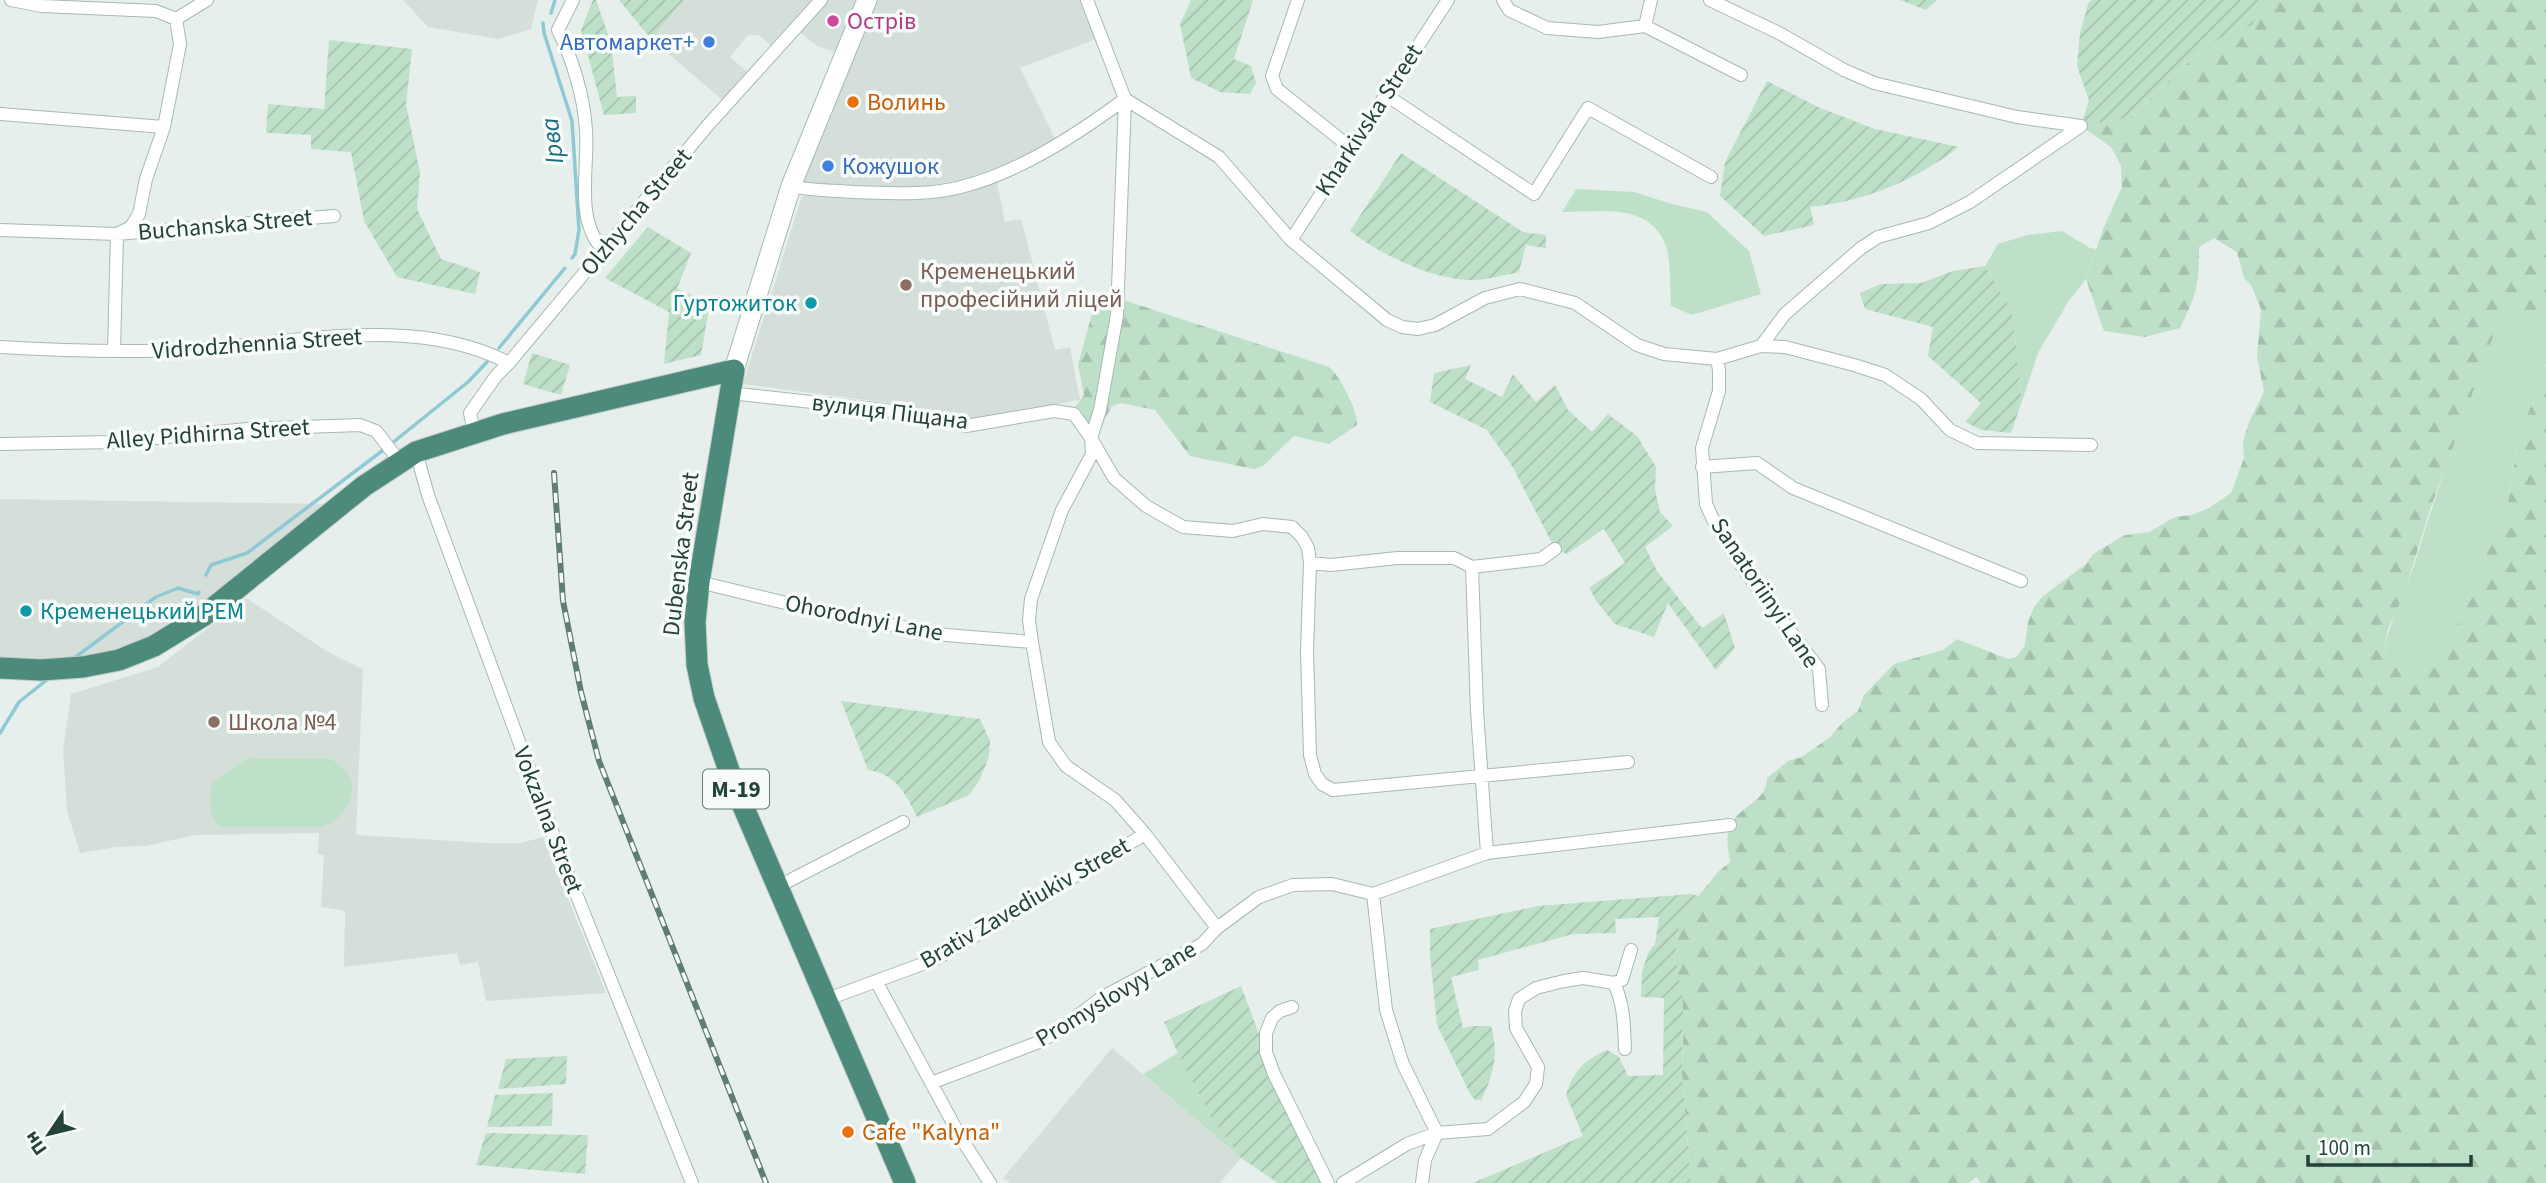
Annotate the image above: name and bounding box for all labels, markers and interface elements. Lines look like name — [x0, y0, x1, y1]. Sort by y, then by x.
place label: Острів — [847, 4, 916, 39]
marker: Острів — [825, 13, 841, 29]
place label: Автомаркет+ — [560, 25, 695, 60]
marker: Автомаркет+ — [701, 34, 717, 50]
street label: Kharkivska Street — [1307, 37, 1431, 203]
place label: Волинь — [867, 85, 946, 120]
marker: Волинь — [845, 94, 861, 110]
water label: Ірва — [531, 116, 573, 166]
street label: Olzhycha Street — [572, 140, 700, 284]
place label: Кожушок — [842, 149, 939, 184]
marker: Кожушок — [820, 158, 836, 174]
street label: Buchanska Street — [136, 200, 314, 250]
place label: Кременецький професійний ліцей — [920, 254, 1122, 317]
marker: Кременецький професійний ліцей — [898, 277, 914, 293]
place label: Гуртожиток — [673, 286, 797, 321]
marker: Гуртожиток — [803, 295, 819, 311]
street label: Vidrodzhennia Street — [151, 319, 363, 369]
street label: вулиця Піщана — [810, 385, 970, 439]
street label: Alley Pidhirna Street — [105, 409, 311, 459]
street label: Dubenska Street — [654, 470, 708, 638]
street label: Sanatoriinyi Lane — [1702, 511, 1828, 675]
street label: Ohorodnyi Lane — [782, 586, 946, 650]
place label: Кременецький РЕМ — [40, 594, 244, 629]
marker: Кременецький РЕМ — [18, 603, 34, 619]
place label: Школа №4 — [228, 705, 337, 740]
marker: Школа №4 — [206, 714, 222, 730]
street label: Vokzalna Street — [504, 741, 592, 899]
road number: М-19 — [703, 769, 769, 808]
street label: Brativ Zavediukiv Street — [913, 828, 1137, 978]
street label: Promyslovyy Lane — [1029, 932, 1203, 1056]
north arrow — [14, 1099, 84, 1169]
place label: Cafe "Kalyna" — [862, 1115, 1000, 1150]
marker: Cafe "Kalyna" — [840, 1124, 856, 1140]
scale bar — [2308, 1124, 2471, 1168]
text: Пн — [18, 1125, 54, 1160]
text: 100 m — [2318, 1133, 2371, 1163]

